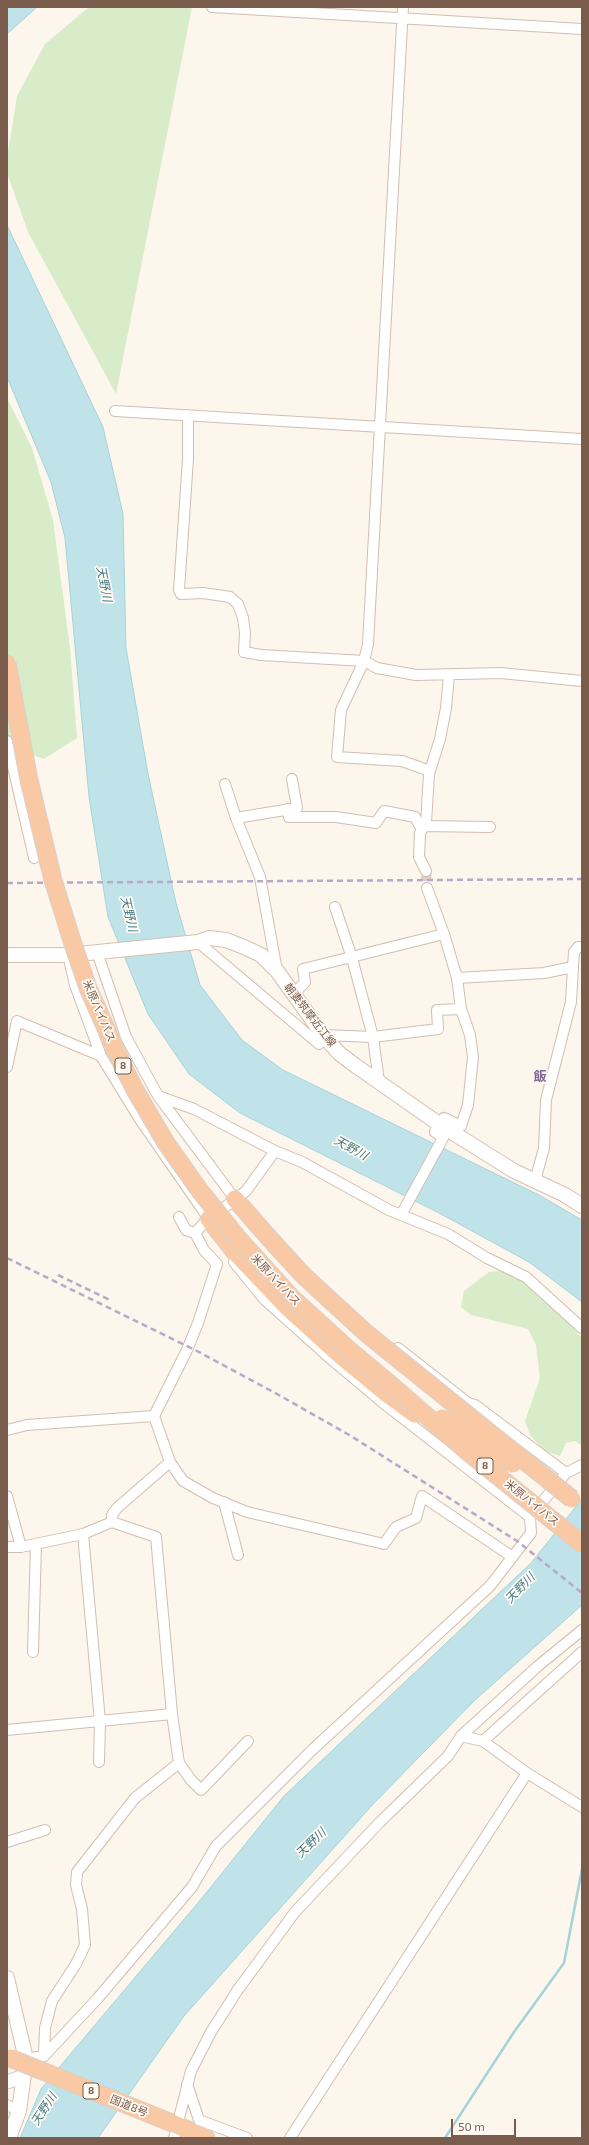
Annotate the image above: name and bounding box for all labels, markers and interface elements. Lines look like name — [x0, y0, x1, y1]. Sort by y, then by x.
water label: 天野川 — [93, 565, 115, 603]
water label: 天野川 — [118, 895, 140, 933]
street label: 米原バイパス — [80, 978, 118, 1044]
street label: 朝妻筑摩近江線 — [281, 981, 339, 1049]
road number: 8 — [115, 1058, 131, 1074]
district label: 飯 — [534, 1069, 546, 1085]
water label: 天野川 — [332, 1133, 370, 1163]
street label: 米原バイパス — [249, 1251, 303, 1309]
road number: 8 — [477, 1458, 493, 1474]
street label: 米原バイパス — [502, 1477, 562, 1529]
water label: 天野川 — [502, 1570, 538, 1606]
water label: 天野川 — [293, 1825, 329, 1861]
road number: 8 — [83, 2083, 99, 2099]
water label: 天野川 — [28, 2090, 60, 2128]
street label: 国道8号 — [108, 2092, 150, 2120]
scale bar — [453, 2111, 518, 2137]
text: 50 m — [458, 2119, 485, 2133]

